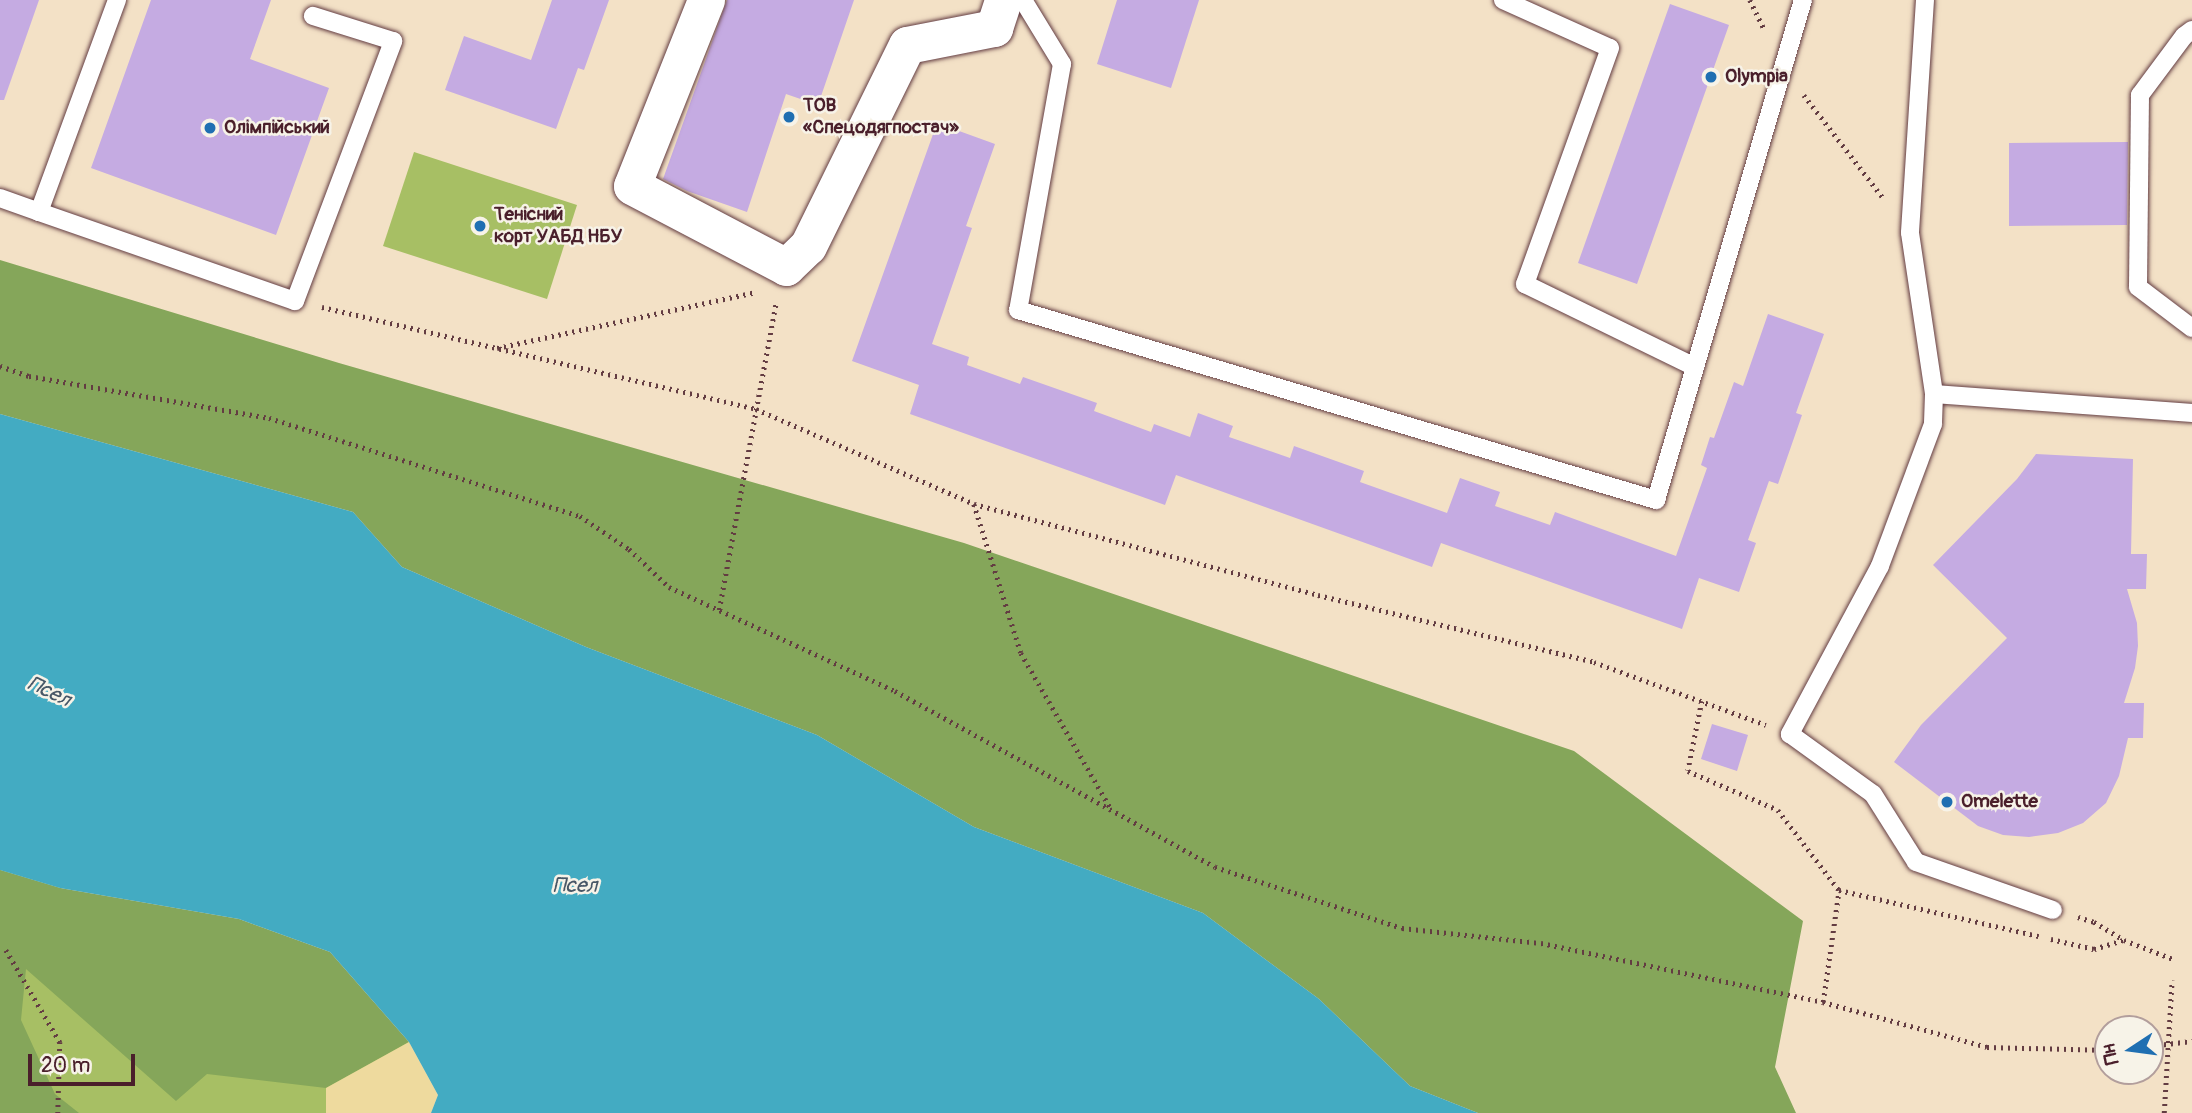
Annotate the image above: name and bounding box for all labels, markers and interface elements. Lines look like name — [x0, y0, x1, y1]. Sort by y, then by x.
place label: Olympia — [1725, 66, 1788, 88]
marker: Olympia — [1703, 69, 1719, 85]
place label: ТОВ «Спецодягпостач» — [803, 95, 959, 139]
marker: ТОВ «Спецодягпостач» — [781, 109, 797, 125]
place label: Олімпійський — [224, 117, 330, 139]
marker: Олімпійський — [202, 120, 218, 136]
place label: Тенісний корт УАБД НБУ — [494, 204, 622, 248]
marker: Тенісний корт УАБД НБУ — [472, 218, 488, 234]
water label: Псел — [23, 671, 75, 713]
place label: Omelette — [1961, 791, 2038, 813]
marker: Omelette — [1939, 794, 1955, 810]
water label: Псел — [553, 873, 597, 899]
north arrow — [2094, 1015, 2164, 1085]
scale bar — [32, 1040, 138, 1084]
text: Пн — [2096, 1041, 2125, 1067]
text: 20 m — [41, 1052, 90, 1079]

